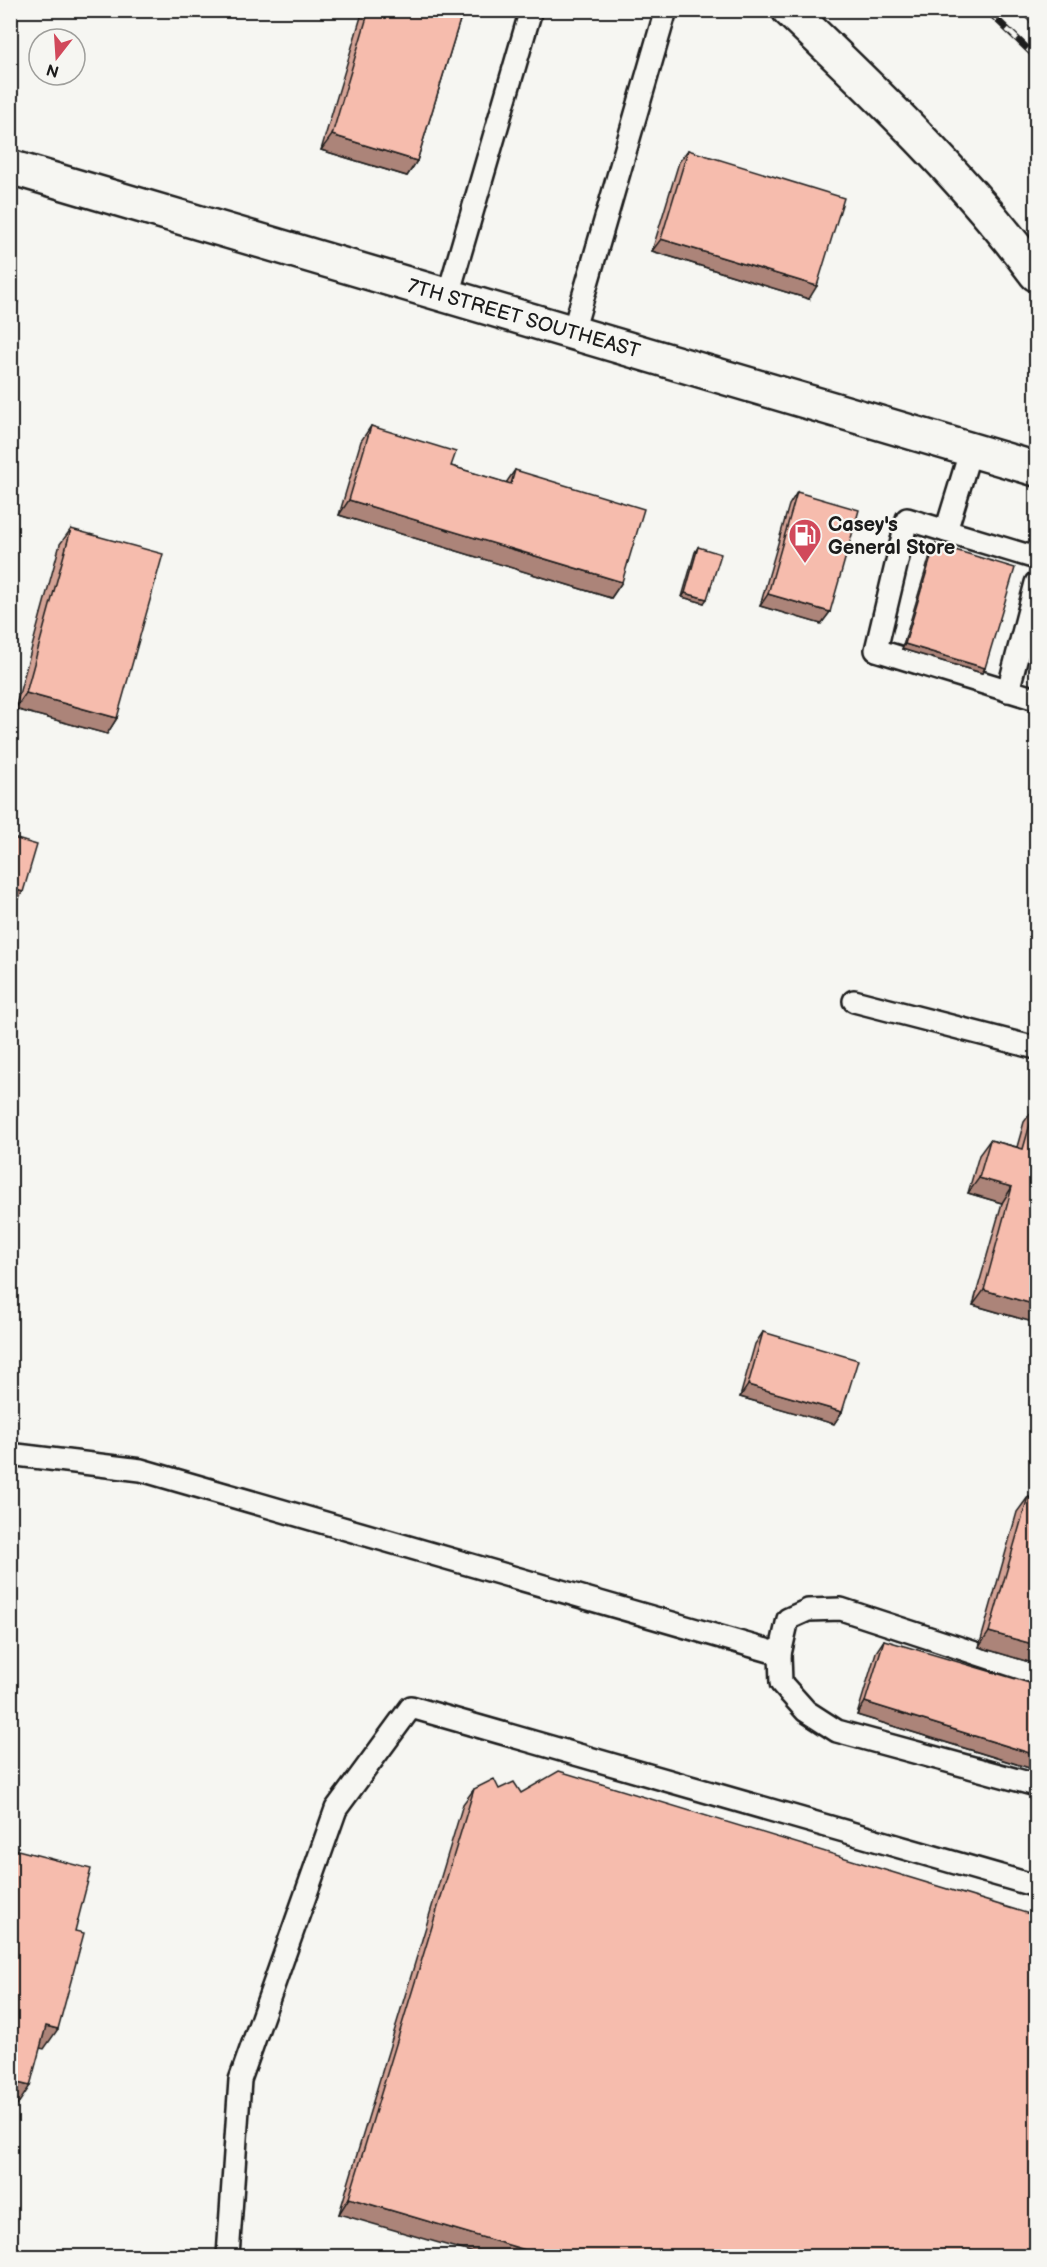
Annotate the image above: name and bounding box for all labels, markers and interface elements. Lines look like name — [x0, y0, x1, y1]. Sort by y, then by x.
north arrow — [27, 27, 87, 87]
text: N — [45, 59, 62, 81]
street label: 7TH STREET SOUTHEAST — [405, 274, 643, 364]
place label: Casey's General Store — [828, 513, 955, 560]
fuel station icon: Casey's General Store — [787, 517, 823, 564]

